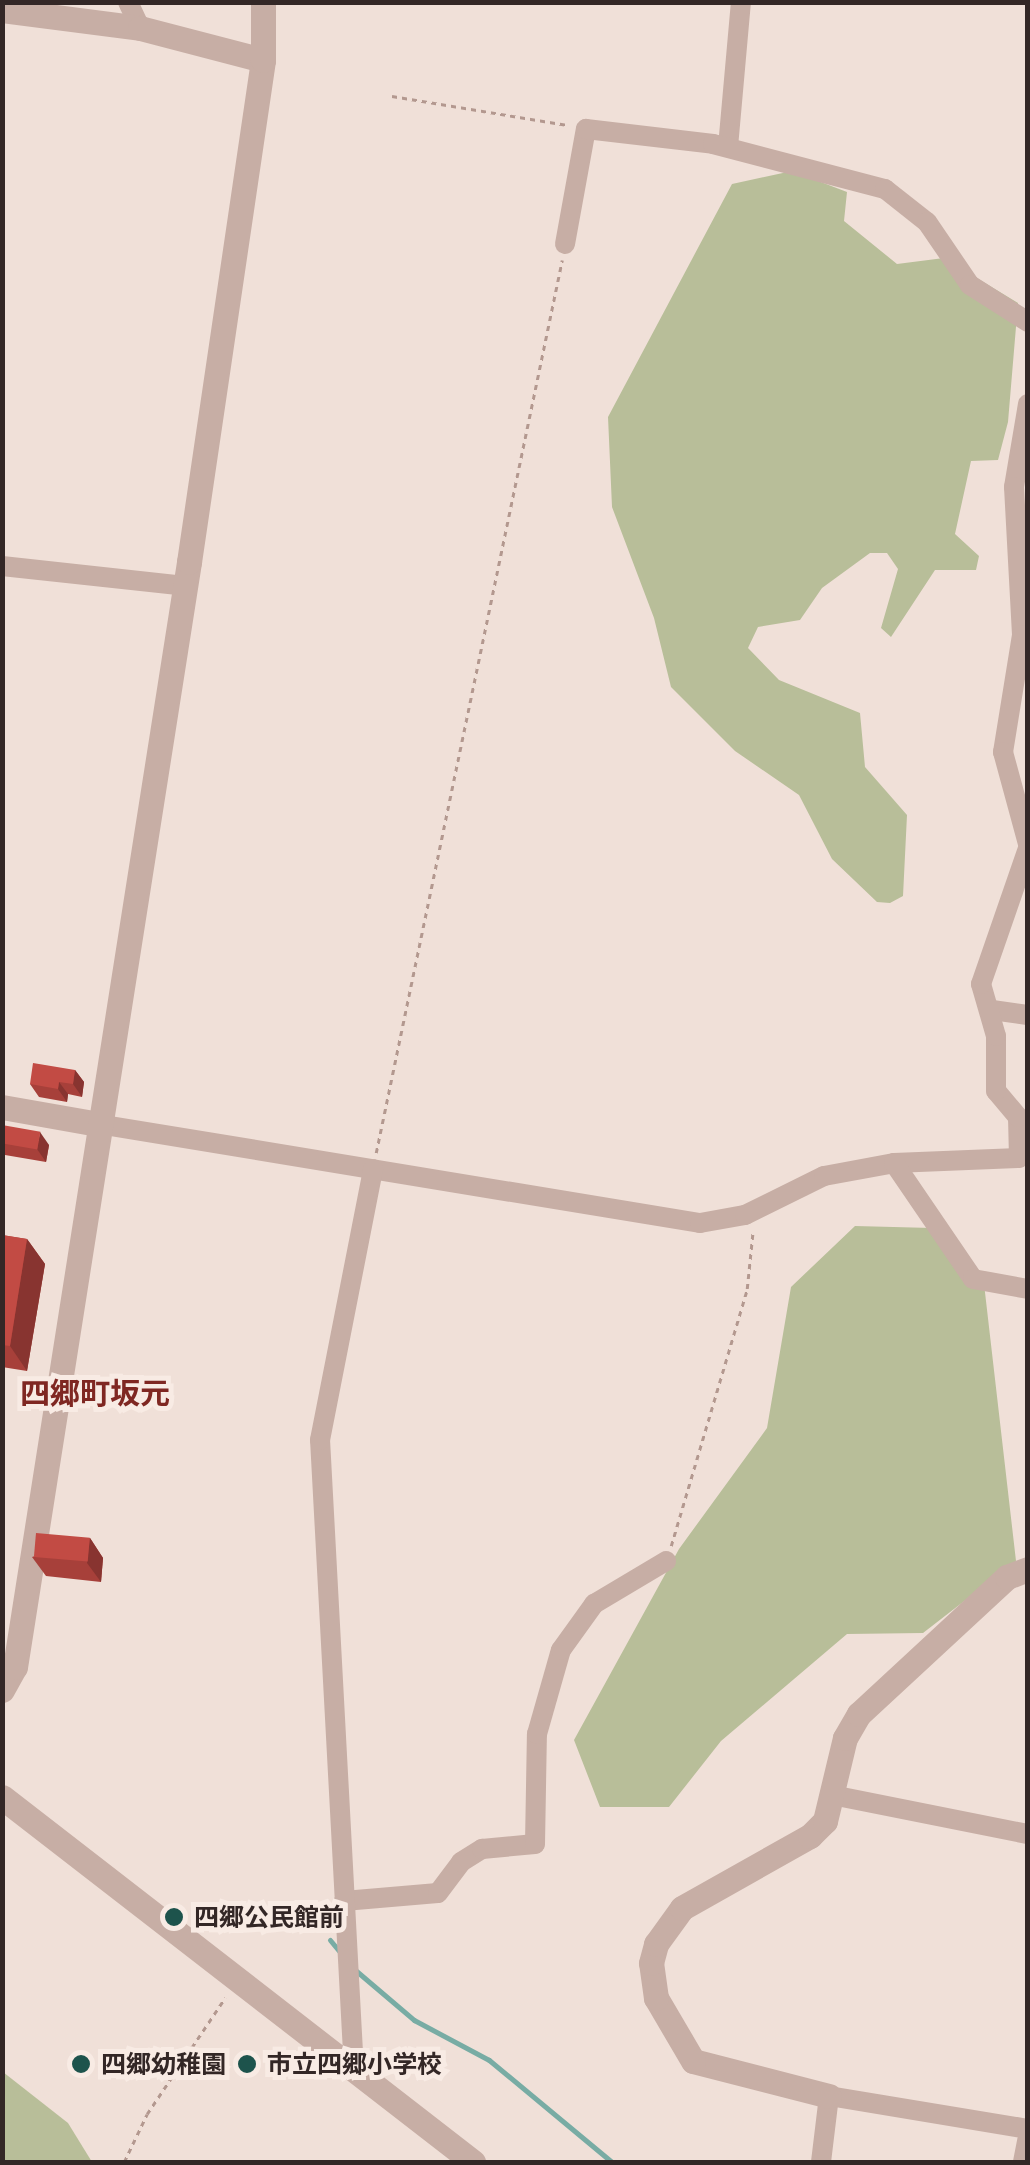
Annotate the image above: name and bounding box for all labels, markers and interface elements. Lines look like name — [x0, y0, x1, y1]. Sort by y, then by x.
district label: 四郷町坂元 — [20, 1375, 170, 1411]
place label: 四郷公民館前 — [194, 1902, 344, 1932]
marker: 四郷公民館前 — [163, 1906, 185, 1928]
place label: 四郷幼稚園 — [101, 2049, 226, 2079]
place label: 市立四郷小学校 — [267, 2049, 442, 2079]
marker: 四郷幼稚園 — [70, 2053, 92, 2075]
marker: 市立四郷小学校 — [236, 2053, 258, 2075]

